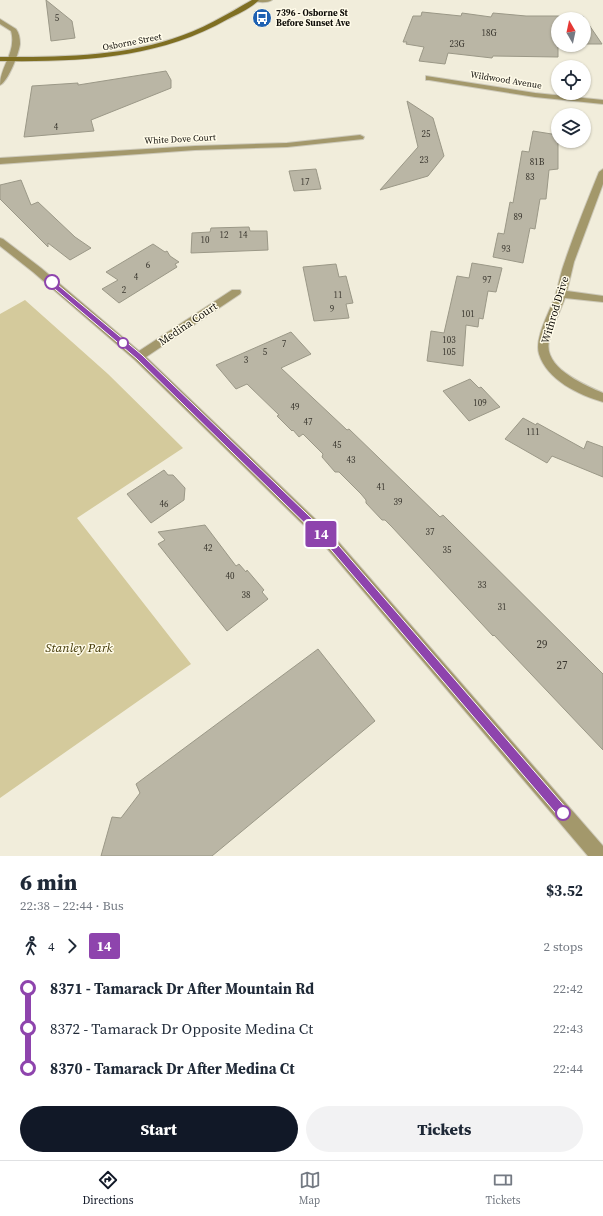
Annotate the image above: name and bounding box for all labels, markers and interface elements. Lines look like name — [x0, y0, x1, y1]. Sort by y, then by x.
bus stop icon: 7396 - Osborne St Before Sunset Ave — [251, 7, 273, 29]
place label: 7396 - Osborne St Before Sunset Ave — [276, 7, 350, 29]
house number: 5 — [55, 12, 60, 24]
north arrow — [551, 12, 591, 52]
map controls — [551, 12, 591, 148]
house number: 18G — [481, 27, 497, 39]
street label: Osborne Street — [102, 30, 162, 54]
house number: 23G — [449, 38, 465, 50]
button: locate — [551, 60, 591, 100]
street label: Wildwood Avenue — [469, 68, 543, 92]
button: layers — [551, 108, 591, 148]
house number: 4 — [54, 121, 59, 133]
house number: 25 — [421, 128, 431, 140]
street label: White Dove Court — [144, 131, 216, 147]
house number: 23 — [419, 154, 429, 166]
house number: 81B — [530, 156, 545, 168]
house number: 83 — [525, 171, 535, 183]
house number: 17 — [300, 176, 310, 188]
house number: 89 — [513, 211, 523, 223]
house number: 12 — [219, 229, 229, 241]
house number: 14 — [238, 229, 248, 241]
house number: 10 — [200, 234, 210, 246]
house number: 93 — [501, 243, 511, 255]
house number: 6 — [146, 259, 151, 271]
house number: 4 — [134, 271, 139, 283]
unlabelled marker — [44, 274, 60, 290]
house number: 97 — [482, 274, 492, 286]
street label: Withrod Drive — [538, 274, 572, 346]
house number: 2 — [122, 284, 127, 296]
house number: 11 — [333, 289, 343, 301]
street label: Medina Court — [156, 299, 220, 349]
house number: 9 — [330, 303, 335, 315]
house number: 101 — [461, 308, 475, 320]
house number: 103 — [442, 334, 456, 346]
unlabelled marker — [117, 337, 129, 349]
house number: 7 — [282, 338, 287, 350]
house number: 5 — [263, 346, 268, 358]
house number: 105 — [442, 346, 456, 358]
house number: 3 — [244, 354, 249, 366]
house number: 109 — [473, 397, 487, 409]
house number: 49 — [290, 401, 300, 413]
house number: 47 — [303, 416, 313, 428]
house number: 111 — [526, 426, 540, 438]
house number: 45 — [332, 439, 342, 451]
house number: 43 — [346, 454, 356, 466]
house number: 41 — [376, 481, 386, 493]
house number: 39 — [393, 496, 403, 508]
house number: 46 — [159, 498, 169, 510]
line badge: 14 — [303, 521, 339, 547]
text: 14 — [313, 524, 329, 544]
house number: 37 — [425, 526, 435, 538]
house number: 42 — [203, 542, 213, 554]
house number: 35 — [442, 544, 452, 556]
house number: 40 — [225, 570, 235, 582]
house number: 33 — [477, 579, 487, 591]
house number: 38 — [241, 589, 251, 601]
house number: 31 — [497, 601, 507, 613]
house number: 29 — [537, 637, 548, 652]
park label: Stanley Park — [45, 639, 114, 656]
house number: 27 — [557, 658, 568, 673]
unlabelled marker — [555, 805, 571, 821]
text: 6 min — [20, 867, 77, 897]
text: $3.52 — [546, 880, 583, 901]
text: 22:38 – 22:44 · Bus — [20, 897, 124, 914]
icon: walk — [20, 935, 42, 957]
icon: forward — [61, 935, 83, 957]
text: 14 — [97, 936, 112, 956]
text: 4 — [48, 938, 55, 955]
text: 2 stops — [543, 938, 583, 955]
text: 8371 - Tamarack Dr After Mountain Rd — [50, 978, 314, 999]
text: 22:42 — [553, 980, 583, 997]
text: 8372 - Tamarack Dr Opposite Medina Ct — [50, 1018, 313, 1039]
text: 22:43 — [553, 1020, 583, 1037]
text: 8370 - Tamarack Dr After Medina Ct — [50, 1058, 295, 1079]
text: 22:44 — [553, 1060, 583, 1077]
button: Start — [20, 1106, 298, 1152]
button: Tickets — [306, 1106, 583, 1152]
tab: Directions — [83, 1169, 133, 1208]
tab: Map — [299, 1169, 321, 1208]
tab: Tickets — [486, 1169, 520, 1208]

